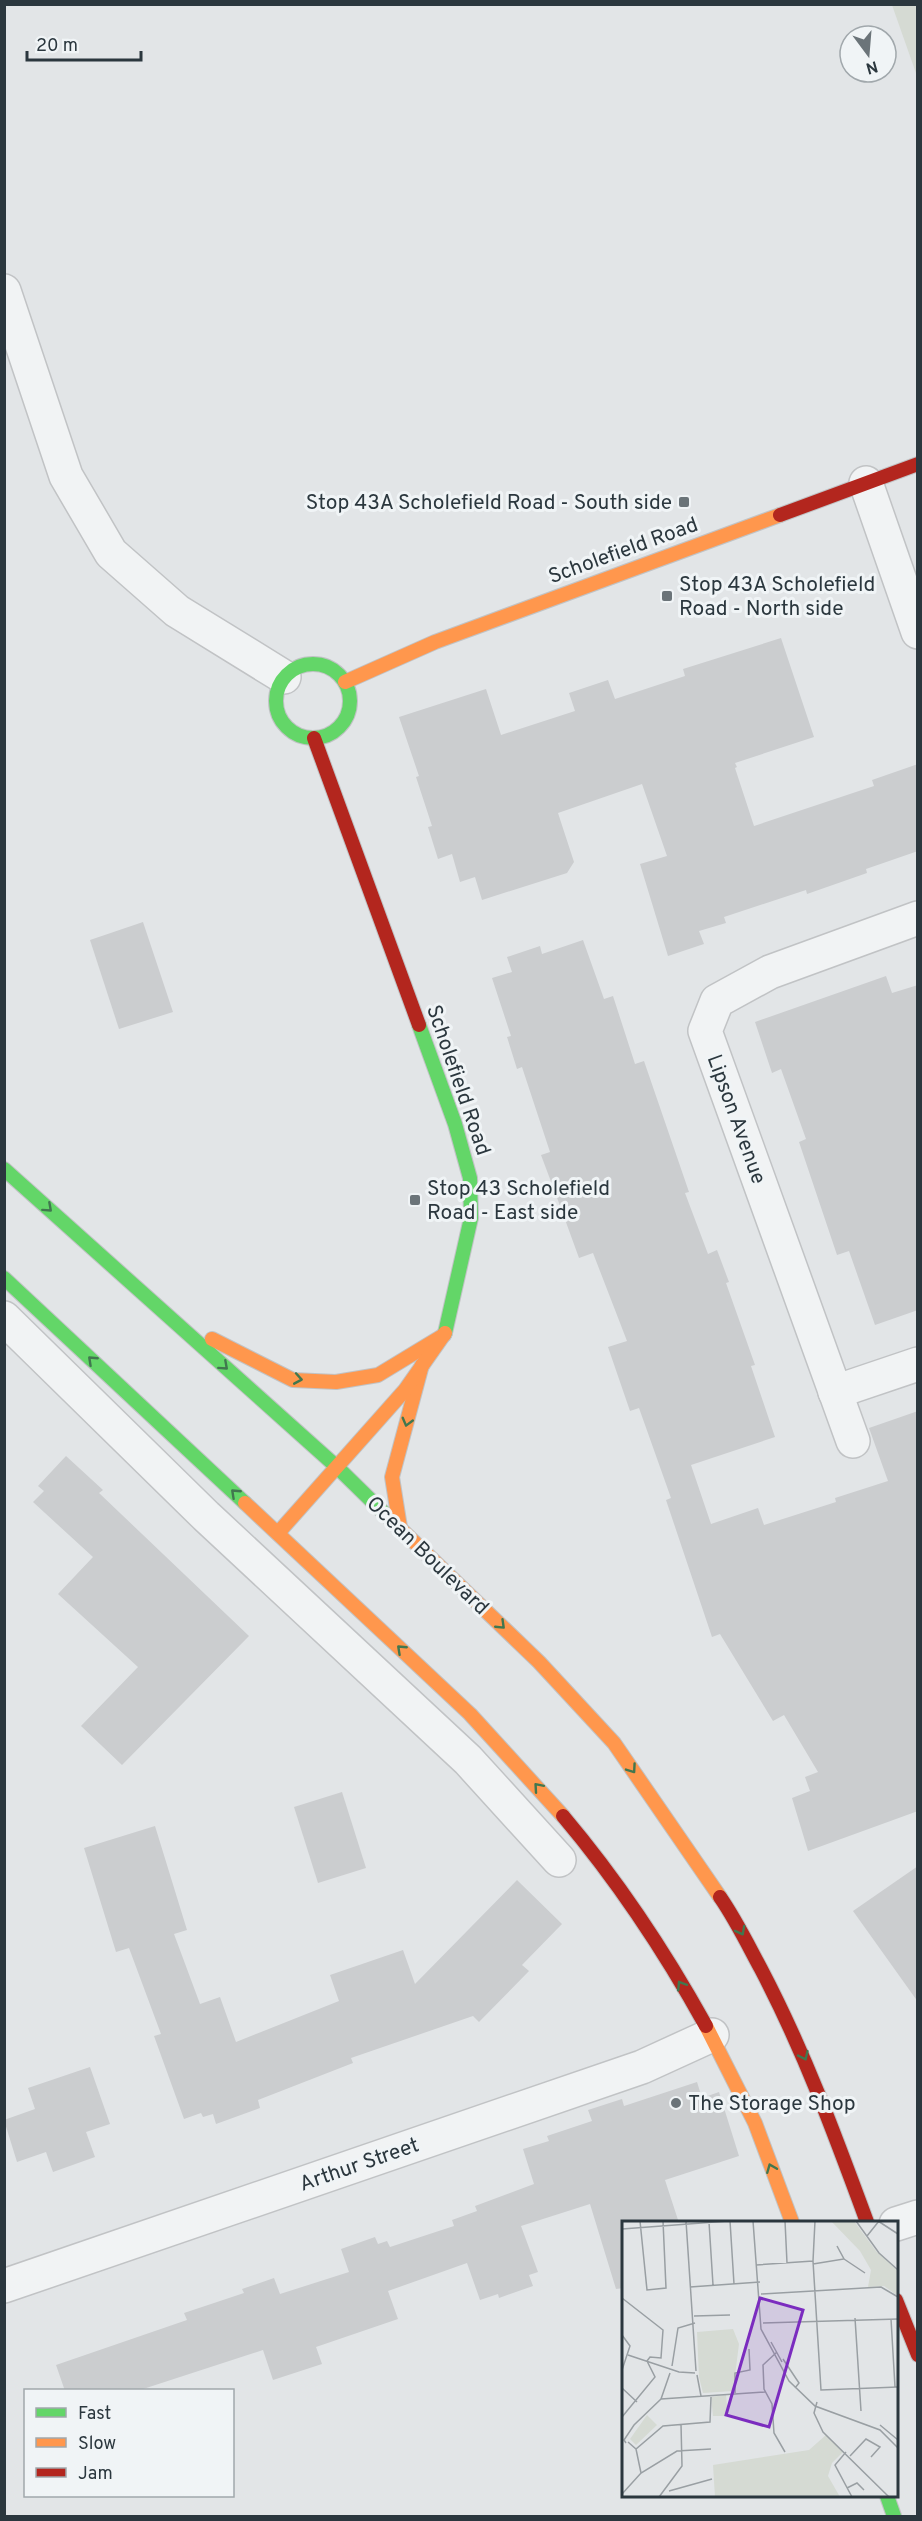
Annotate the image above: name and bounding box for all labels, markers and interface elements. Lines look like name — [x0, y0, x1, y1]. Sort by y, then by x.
scale bar — [27, 24, 141, 62]
north arrow — [838, 24, 898, 84]
text: 20 m — [36, 35, 78, 58]
text: N — [863, 55, 880, 78]
place label: Stop 43A Scholefield Road - South side — [306, 490, 672, 517]
marker: Stop 43A Scholefield Road - South side — [677, 495, 691, 509]
street label: Scholefield Road — [545, 512, 702, 591]
place label: Stop 43A Scholefield Road - North side — [679, 572, 875, 623]
marker: Stop 43A Scholefield Road - North side — [660, 589, 674, 603]
street label: Scholefield Road — [419, 1002, 496, 1159]
street label: Lipson Avenue — [700, 1051, 772, 1188]
place label: Stop 43 Scholefield Road - East side — [427, 1176, 610, 1227]
marker: Stop 43 Scholefield Road - East side — [408, 1193, 422, 1207]
one-way arrow — [41, 1201, 52, 1212]
one-way arrow — [88, 1356, 99, 1367]
one-way arrow — [218, 1359, 228, 1370]
one-way arrow — [292, 1372, 302, 1385]
one-way arrow — [402, 1416, 414, 1427]
one-way arrow — [231, 1489, 242, 1500]
street label: Ocean Boulevard — [360, 1491, 494, 1621]
one-way arrow — [493, 1618, 504, 1629]
one-way arrow — [397, 1645, 407, 1656]
one-way arrow — [625, 1762, 636, 1773]
one-way arrow — [534, 1783, 545, 1794]
one-way arrow — [734, 1924, 745, 1935]
one-way arrow — [676, 1981, 688, 1991]
one-way arrow — [796, 2049, 808, 2060]
place label: The Storage Shop — [688, 2091, 856, 2118]
marker: The Storage Shop — [669, 2096, 683, 2110]
street label: Arthur Street — [296, 2132, 423, 2199]
one-way arrow — [766, 2163, 778, 2174]
inset map — [622, 2221, 898, 2497]
legend — [24, 2389, 234, 2497]
text: Fast — [78, 2403, 111, 2426]
text: Slow — [78, 2433, 116, 2456]
text: Jam — [78, 2463, 113, 2486]

